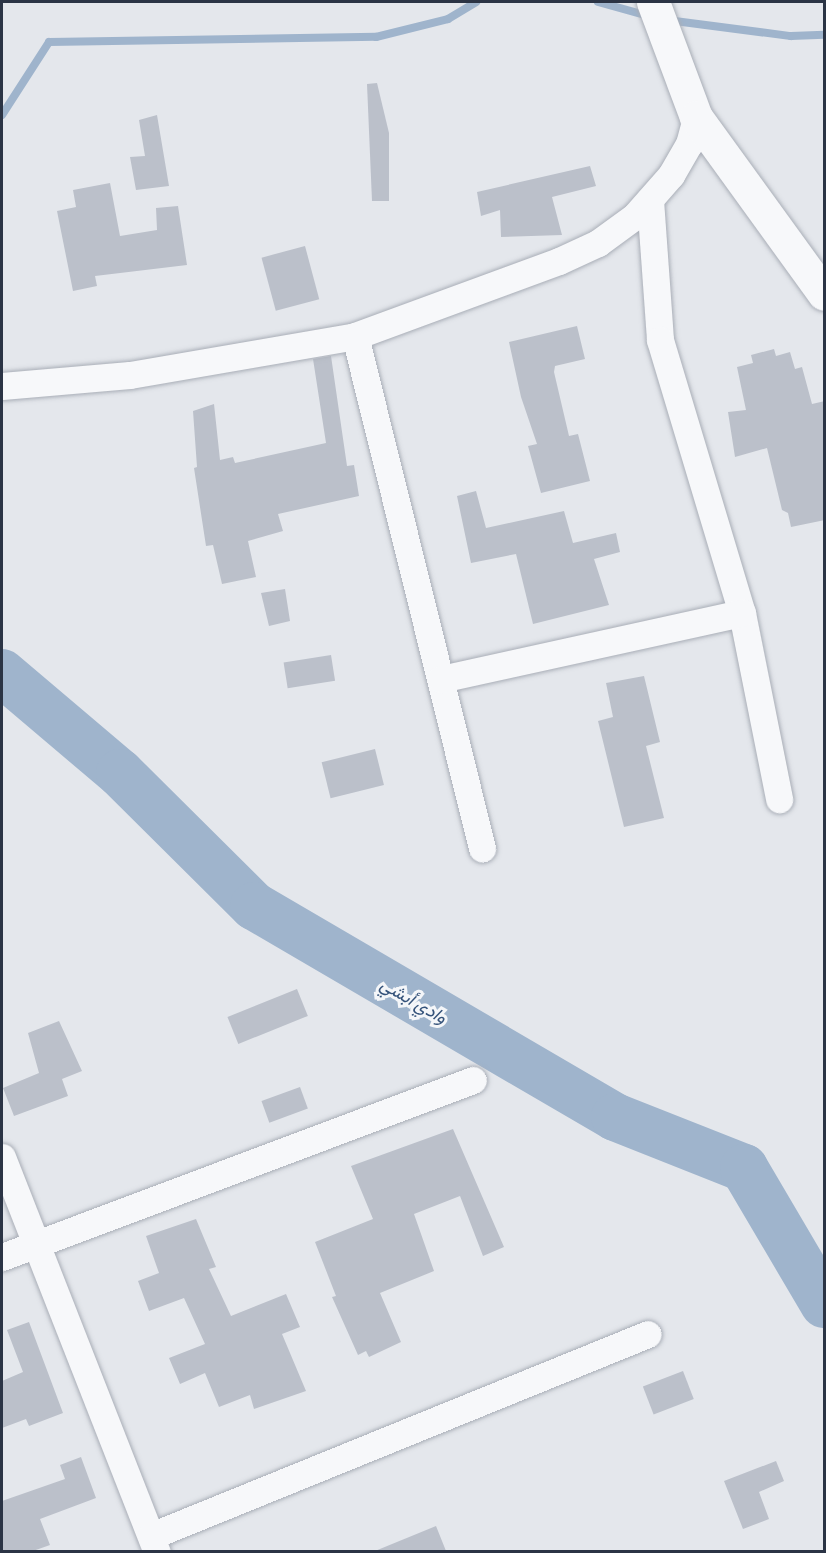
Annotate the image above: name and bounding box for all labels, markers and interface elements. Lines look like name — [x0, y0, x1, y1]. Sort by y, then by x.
water label: وادي أبشي — [377, 972, 451, 1028]

